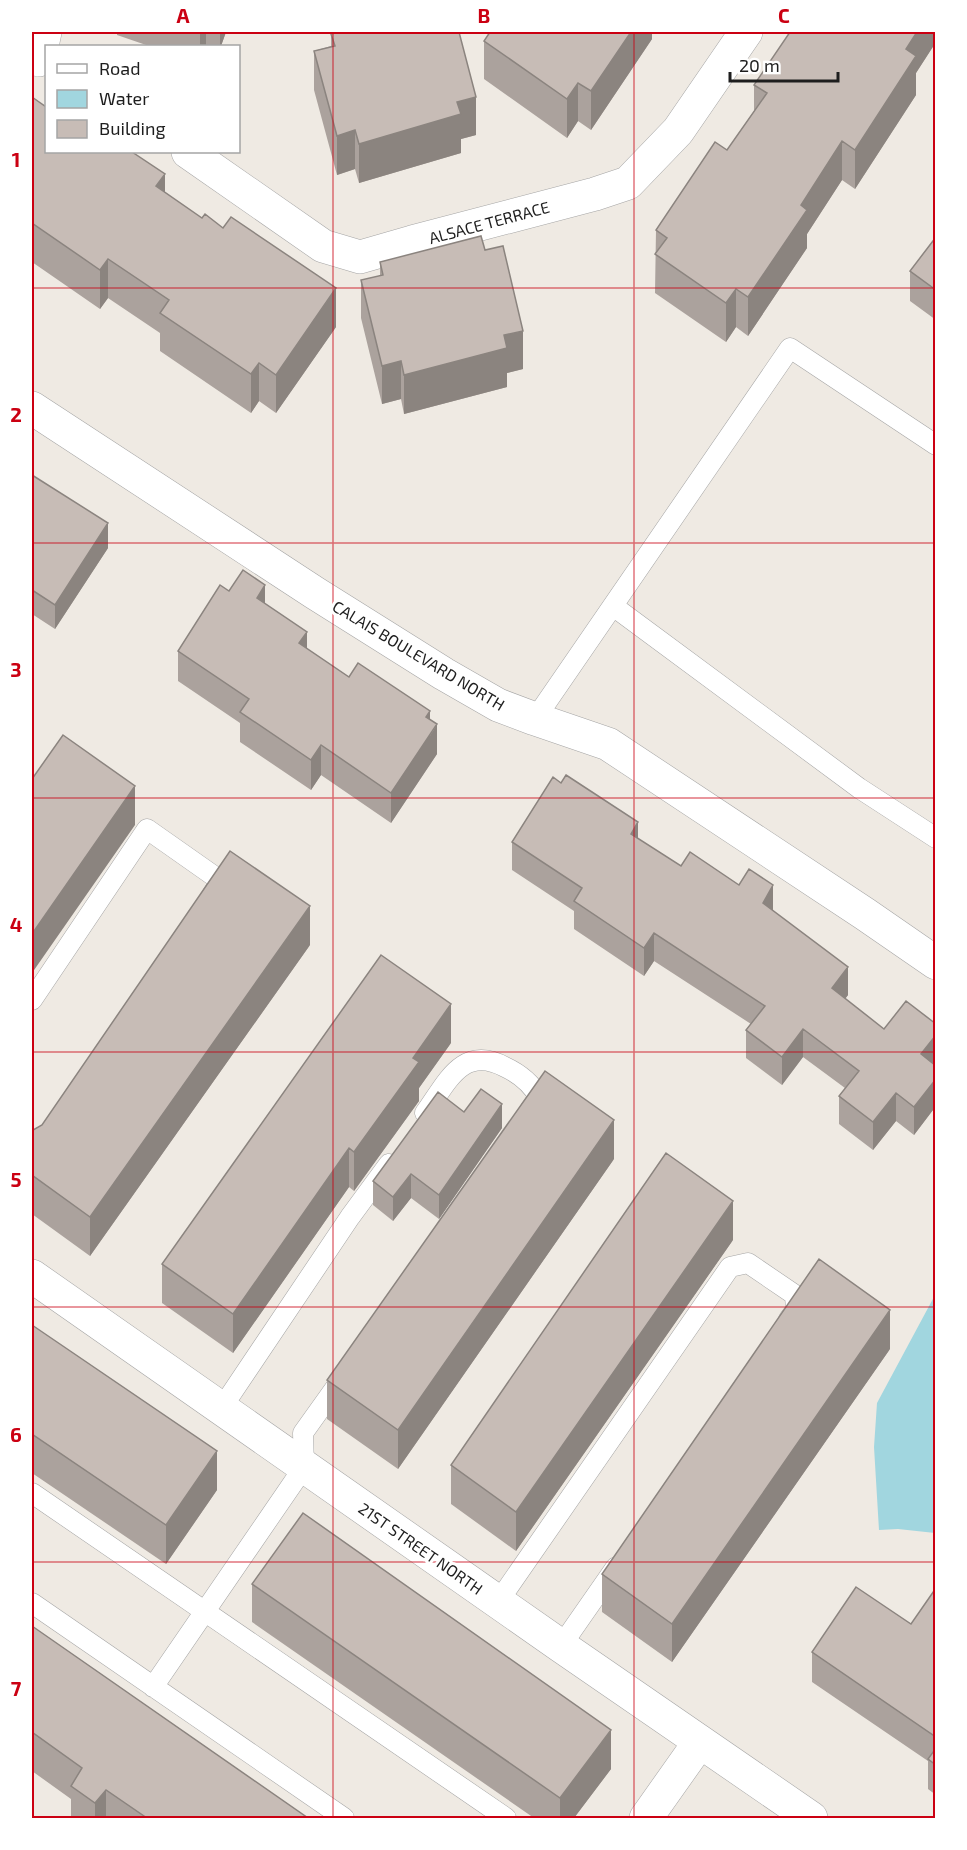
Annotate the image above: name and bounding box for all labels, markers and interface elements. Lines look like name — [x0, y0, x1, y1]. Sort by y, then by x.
text: A — [176, 3, 190, 27]
text: B — [478, 3, 490, 27]
text: C — [778, 3, 790, 27]
legend — [45, 45, 240, 153]
scale bar — [730, 45, 838, 83]
text: 20 m — [739, 54, 780, 76]
text: Road — [99, 57, 140, 79]
text: Water — [99, 87, 149, 109]
text: Building — [99, 117, 166, 139]
text: 1 — [12, 147, 20, 171]
street label: ALSACE TERRACE — [426, 197, 552, 247]
text: 2 — [10, 402, 22, 426]
street label: CALAIS BOULEVARD NORTH — [330, 596, 508, 714]
text: 3 — [10, 657, 22, 681]
text: 4 — [10, 912, 23, 936]
text: 5 — [10, 1167, 22, 1191]
text: 6 — [10, 1422, 22, 1446]
street label: 21ST STREET NORTH — [355, 1498, 487, 1598]
text: 7 — [11, 1676, 22, 1700]

